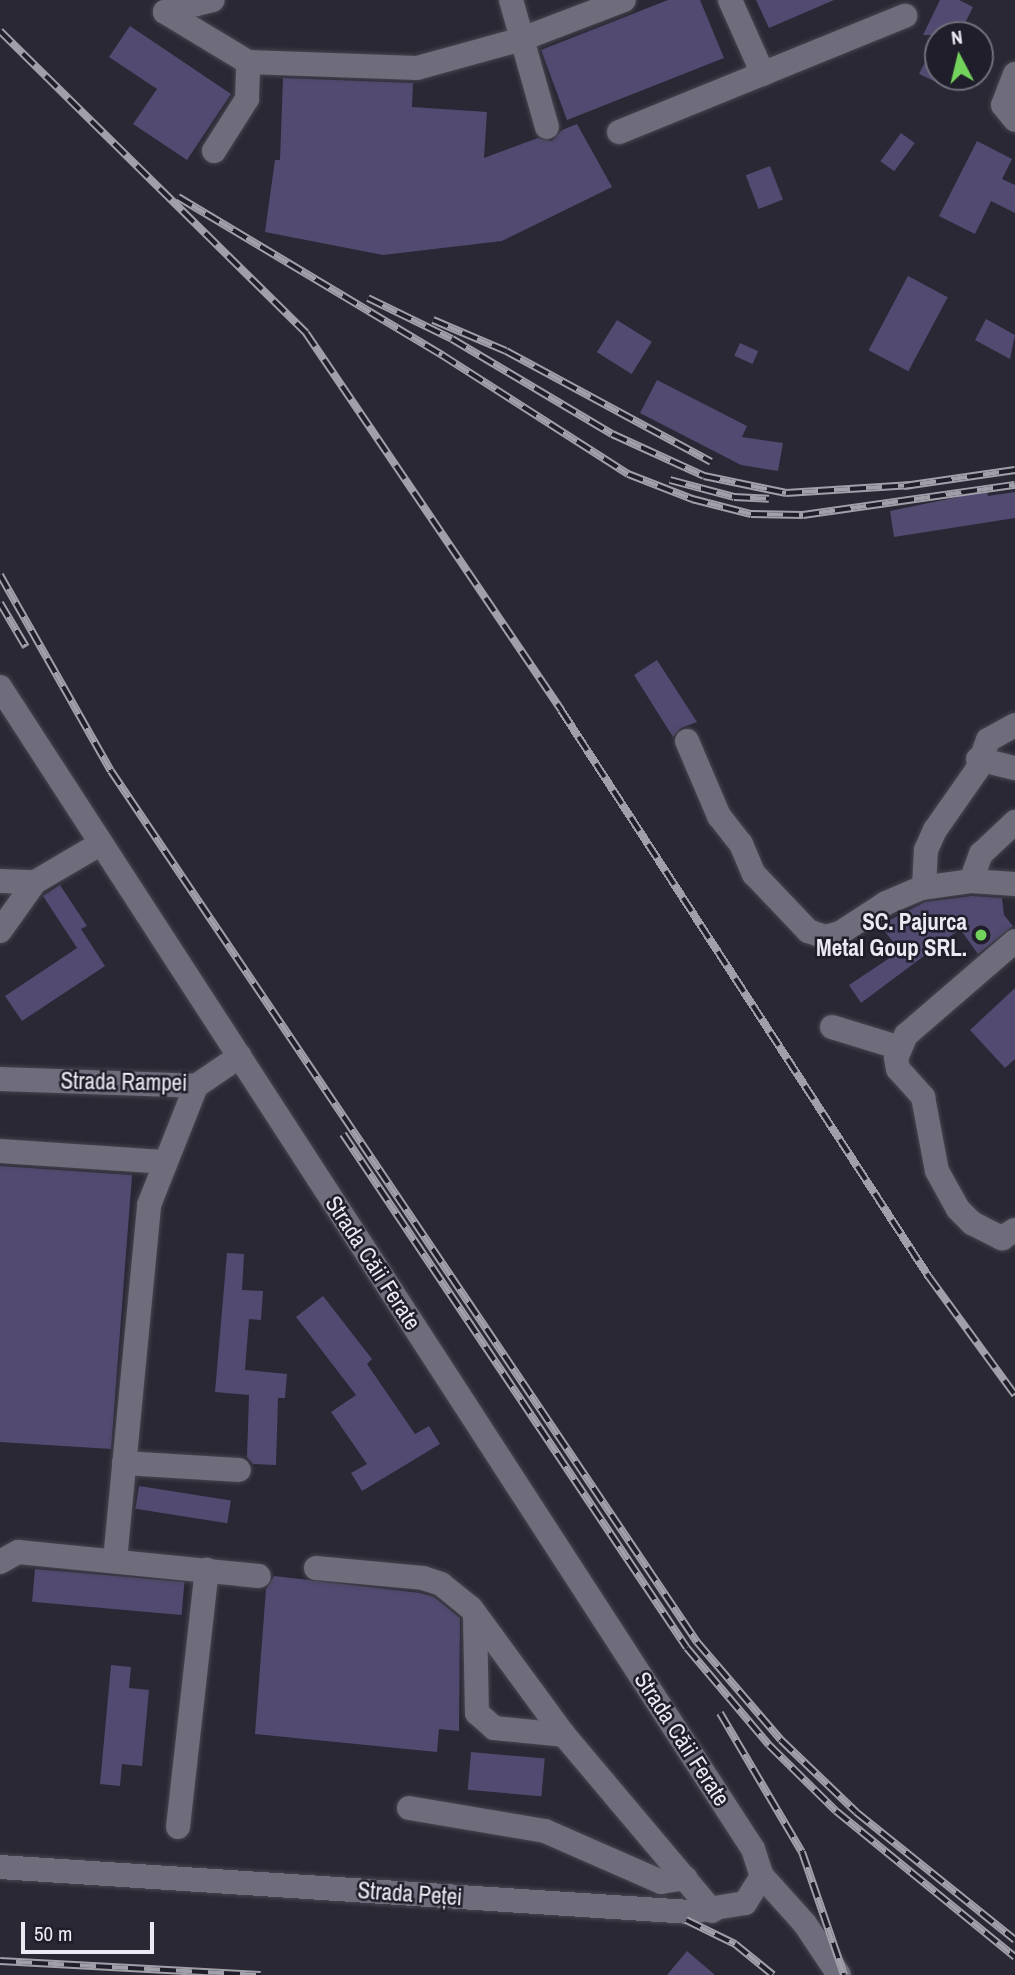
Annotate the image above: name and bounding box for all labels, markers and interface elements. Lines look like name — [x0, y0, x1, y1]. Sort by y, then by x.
north arrow — [924, 21, 994, 91]
text: N — [950, 24, 964, 51]
place label: SC. Pajurca Metal Goup SRL. — [816, 908, 967, 962]
marker: SC. Pajurca Metal Goup SRL. — [973, 927, 989, 943]
street label: Strada Rampei — [60, 1067, 188, 1097]
street label: Strada Căii Ferate — [319, 1191, 427, 1335]
street label: Strada Căii Ferate — [628, 1667, 736, 1811]
street label: Strada Peței — [357, 1877, 463, 1911]
scale bar — [24, 1909, 158, 1953]
text: 50 m — [34, 1919, 72, 1948]

